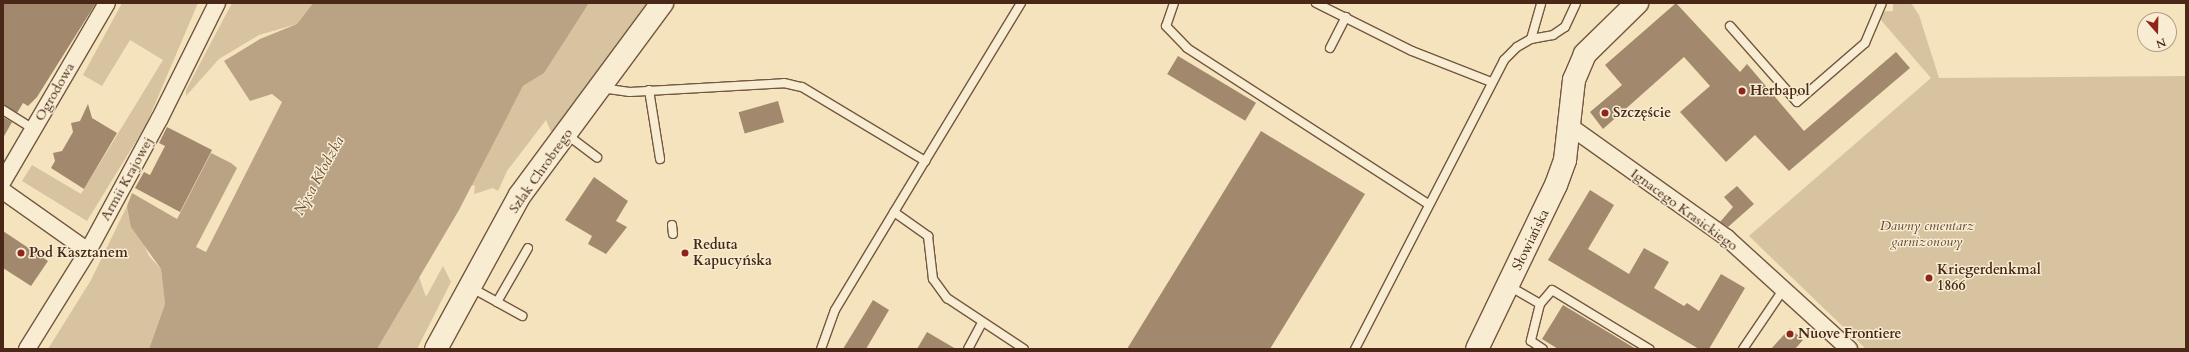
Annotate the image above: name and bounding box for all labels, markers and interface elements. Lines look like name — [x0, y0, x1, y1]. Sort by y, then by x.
north arrow — [2137, 12, 2177, 52]
text: N — [2154, 34, 2168, 51]
street label: Ogrodowa — [31, 60, 79, 124]
place label: Herbapol — [1750, 83, 1810, 99]
marker: Herbapol — [1737, 86, 1747, 96]
place label: Szczęście — [1613, 105, 1671, 121]
marker: Szczęście — [1600, 108, 1610, 118]
street label: Szlak Chrobrego — [506, 125, 576, 217]
water label: Nysa Kłodzka — [290, 133, 348, 219]
street label: Armii Krajowej — [97, 134, 157, 224]
street label: Ignacego Krasickiego — [1627, 165, 1741, 255]
street label: Słowiańska — [1509, 207, 1553, 273]
park label: Dawny cmentarz garnizonowy — [1880, 218, 1974, 250]
place label: Reduta Kapucyńska — [693, 237, 772, 270]
place label: Pod Kasztanem — [29, 245, 128, 261]
marker: Pod Kasztanem — [16, 248, 26, 258]
marker: Reduta Kapucyńska — [680, 248, 690, 258]
place label: Kriegerdenkmal 1866 — [1937, 262, 2041, 294]
marker: Kriegerdenkmal 1866 — [1924, 273, 1934, 283]
place label: Nuove Frontiere — [1798, 326, 1901, 342]
marker: Nuove Frontiere — [1785, 329, 1795, 339]

